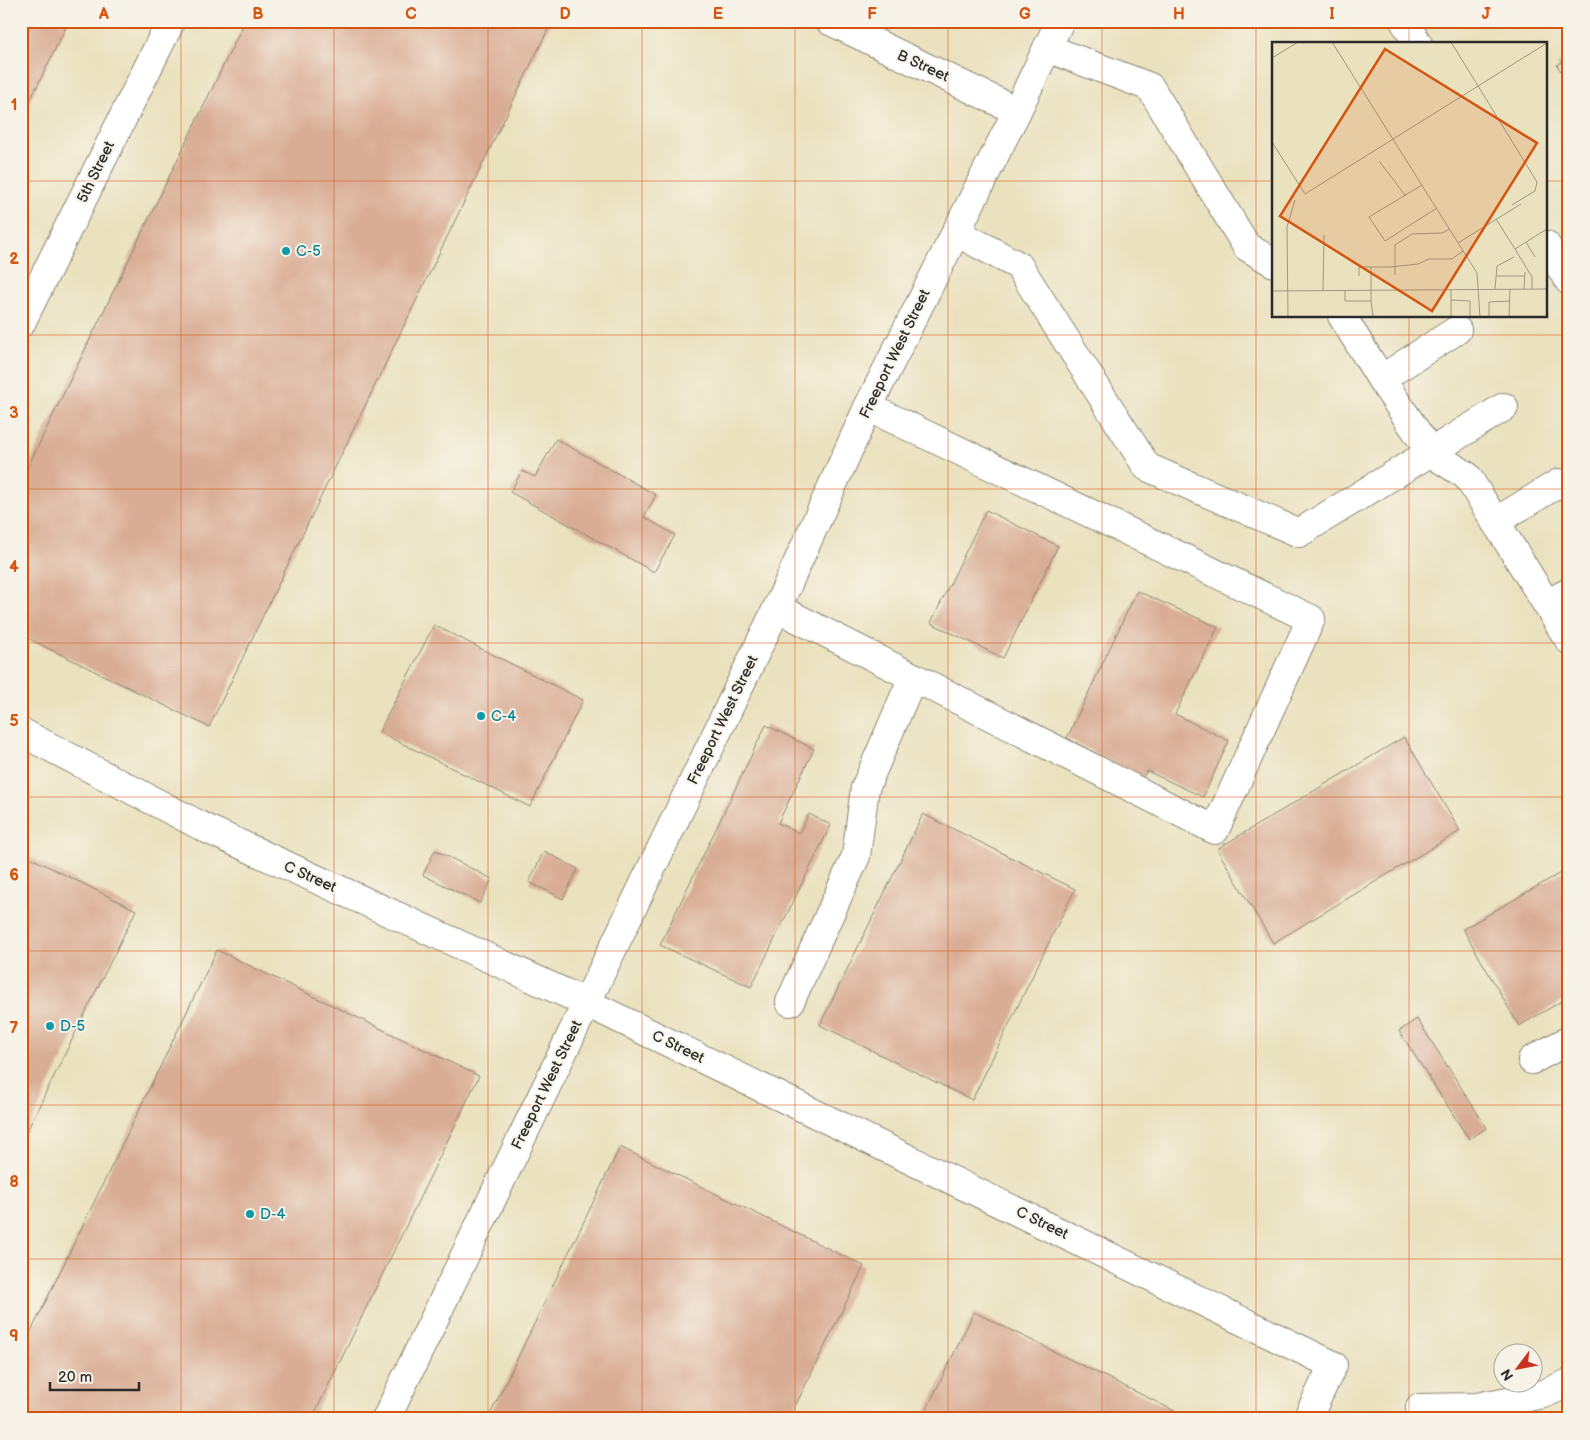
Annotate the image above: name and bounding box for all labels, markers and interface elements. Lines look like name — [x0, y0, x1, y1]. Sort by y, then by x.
text: A — [98, 5, 109, 24]
text: B — [252, 5, 264, 24]
text: C — [405, 5, 417, 24]
text: D — [559, 5, 571, 24]
text: E — [713, 5, 723, 24]
text: F — [867, 5, 877, 24]
text: G — [1019, 5, 1031, 24]
text: H — [1173, 5, 1185, 24]
text: I — [1329, 5, 1335, 24]
text: J — [1482, 5, 1491, 24]
inset map — [1272, 42, 1548, 318]
street label: B Street — [894, 46, 952, 86]
text: 1 — [11, 96, 17, 115]
street label: 5th Street — [73, 138, 119, 206]
place label: C-5 — [296, 242, 321, 261]
marker: C-5 — [280, 245, 292, 257]
text: 2 — [9, 250, 19, 269]
street label: Freeport West Street — [855, 286, 935, 422]
text: 3 — [9, 404, 19, 423]
text: 4 — [9, 558, 19, 577]
street label: Freeport West Street — [683, 652, 763, 788]
place label: C-4 — [491, 707, 516, 726]
marker: C-4 — [475, 710, 487, 722]
text: 5 — [9, 712, 19, 731]
street label: C Street — [281, 857, 340, 897]
text: 6 — [9, 866, 19, 885]
place label: D-5 — [60, 1017, 85, 1036]
street label: Freeport West Street — [507, 1017, 587, 1153]
text: 7 — [10, 1019, 19, 1038]
marker: D-5 — [44, 1020, 56, 1032]
street label: C Street — [649, 1026, 708, 1068]
text: 8 — [9, 1173, 19, 1192]
street label: C Street — [1013, 1202, 1072, 1244]
place label: D-4 — [260, 1205, 286, 1224]
marker: D-4 — [244, 1208, 256, 1220]
text: 9 — [9, 1327, 19, 1346]
north arrow — [1492, 1342, 1542, 1392]
scale bar — [50, 1360, 139, 1392]
text: N — [1497, 1366, 1517, 1384]
text: 20 m — [58, 1368, 92, 1387]

